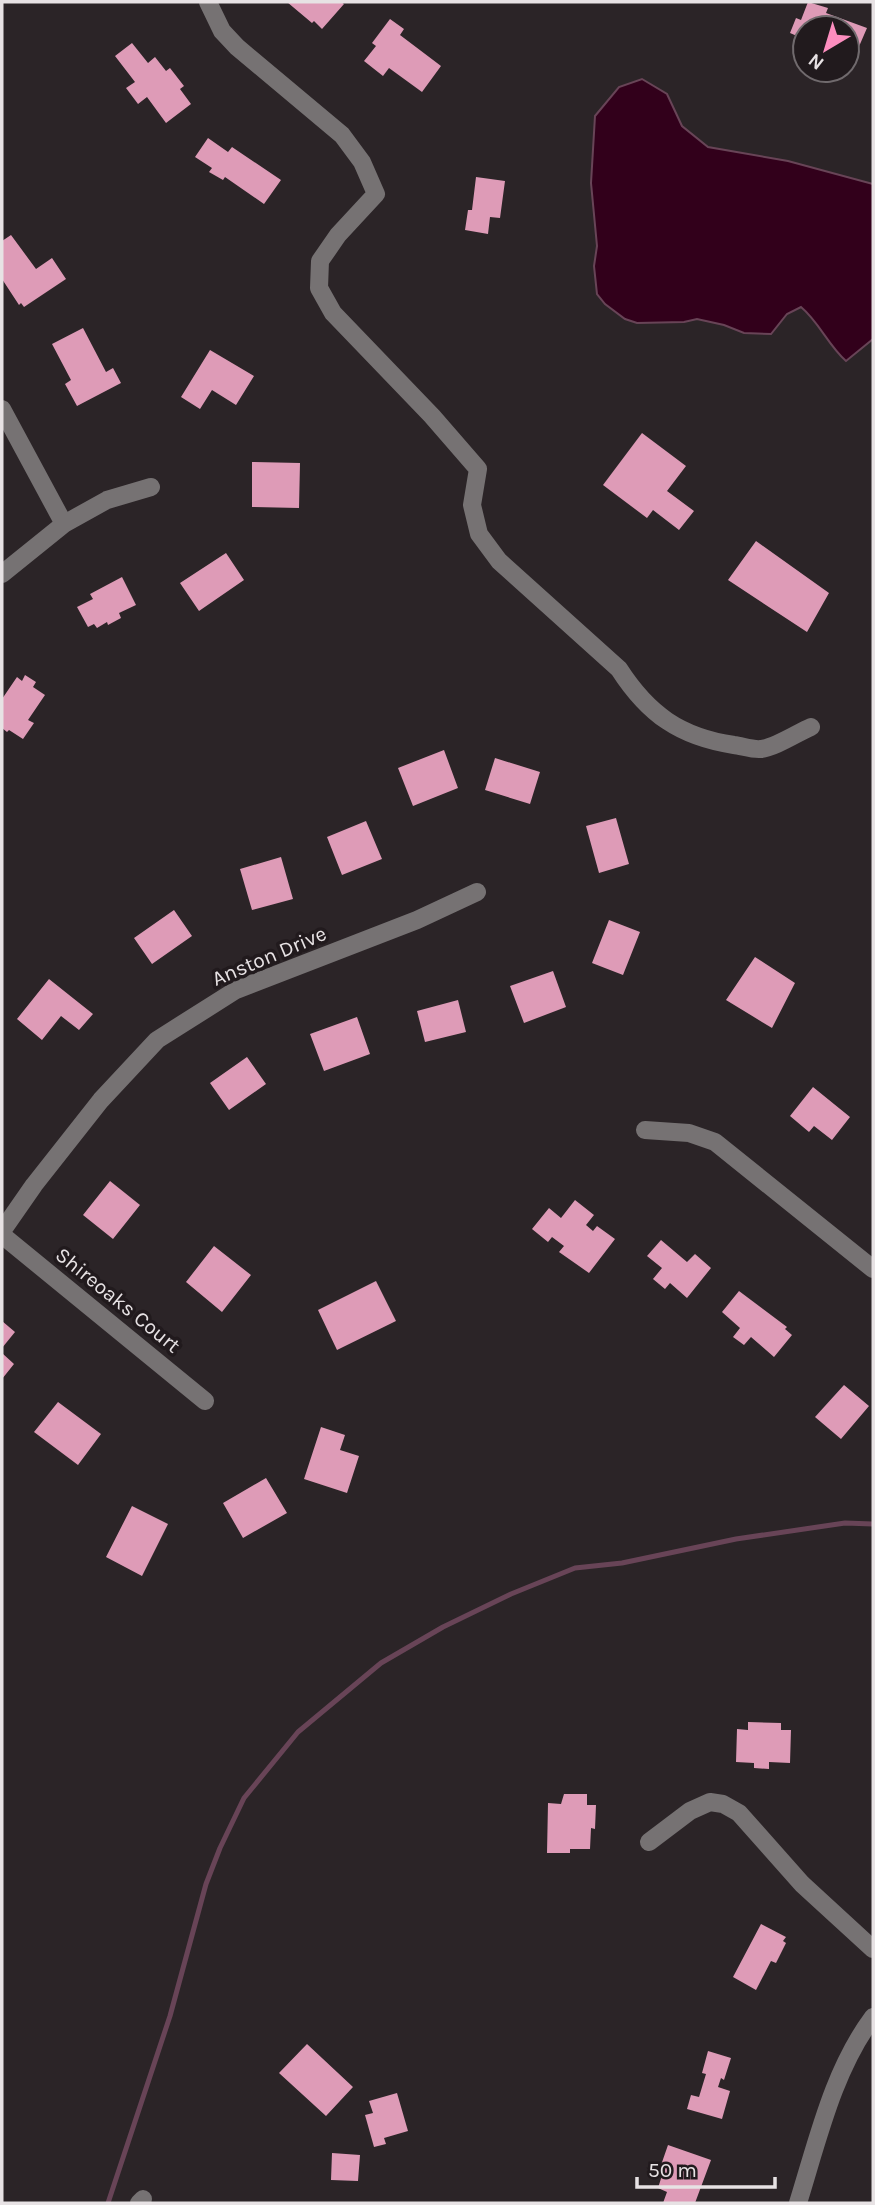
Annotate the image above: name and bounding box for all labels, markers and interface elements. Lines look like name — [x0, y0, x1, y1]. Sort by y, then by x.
north arrow — [791, 14, 861, 84]
text: N — [804, 49, 828, 74]
street label: Anston Drive — [208, 921, 330, 991]
street label: Shireoaks Court — [51, 1242, 185, 1358]
scale bar — [637, 2146, 775, 2190]
text: 50 m — [648, 2158, 697, 2182]

